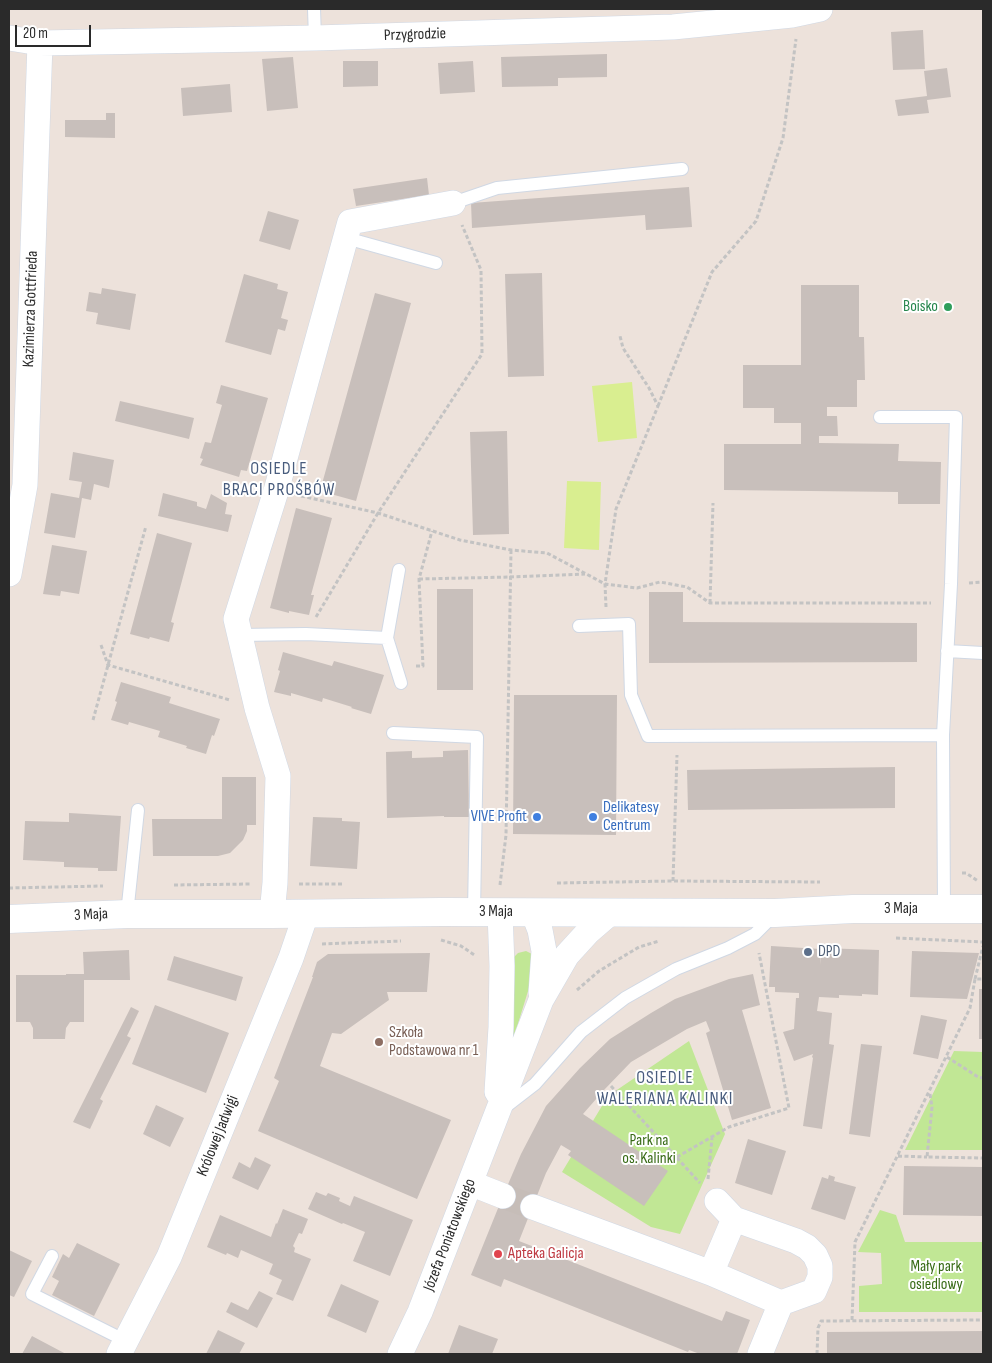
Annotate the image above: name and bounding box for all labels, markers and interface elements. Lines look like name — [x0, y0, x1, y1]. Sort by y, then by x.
scale bar — [18, 15, 94, 47]
text: 20 m — [23, 24, 48, 43]
street label: Przygrodzie — [384, 24, 446, 46]
street label: Kazimierza Gottfrieda — [19, 250, 43, 368]
place label: Boisko — [903, 297, 938, 317]
marker: Boisko — [942, 301, 954, 313]
district label: OSIEDLE BRACI PROŚBÓW — [221, 458, 337, 500]
place label: Delikatesy Centrum — [603, 798, 659, 836]
place label: VIVE Profit — [471, 807, 527, 827]
marker: VIVE Profit — [531, 811, 543, 823]
marker: Delikatesy Centrum — [587, 811, 599, 823]
street label: 3 Maja — [884, 899, 918, 919]
street label: 3 Maja — [479, 902, 513, 922]
street label: 3 Maja — [74, 905, 108, 925]
place label: DPD — [818, 942, 840, 962]
marker: DPD — [802, 946, 814, 958]
place label: Szkoła Podstawowa nr 1 — [389, 1023, 478, 1061]
marker: Szkoła Podstawowa nr 1 — [373, 1036, 385, 1048]
district label: OSIEDLE WALERIANA KALINKI — [595, 1067, 735, 1110]
street label: Królowej Jadwigi — [193, 1093, 243, 1179]
park label: Park na os. Kalinki — [622, 1131, 676, 1169]
street label: Józefa Poniatowskiego — [420, 1176, 480, 1294]
place label: Apteka Galicja — [508, 1244, 584, 1264]
marker: Apteka Galicja — [492, 1248, 504, 1260]
park label: Mały park osiedlowy — [909, 1257, 963, 1295]

